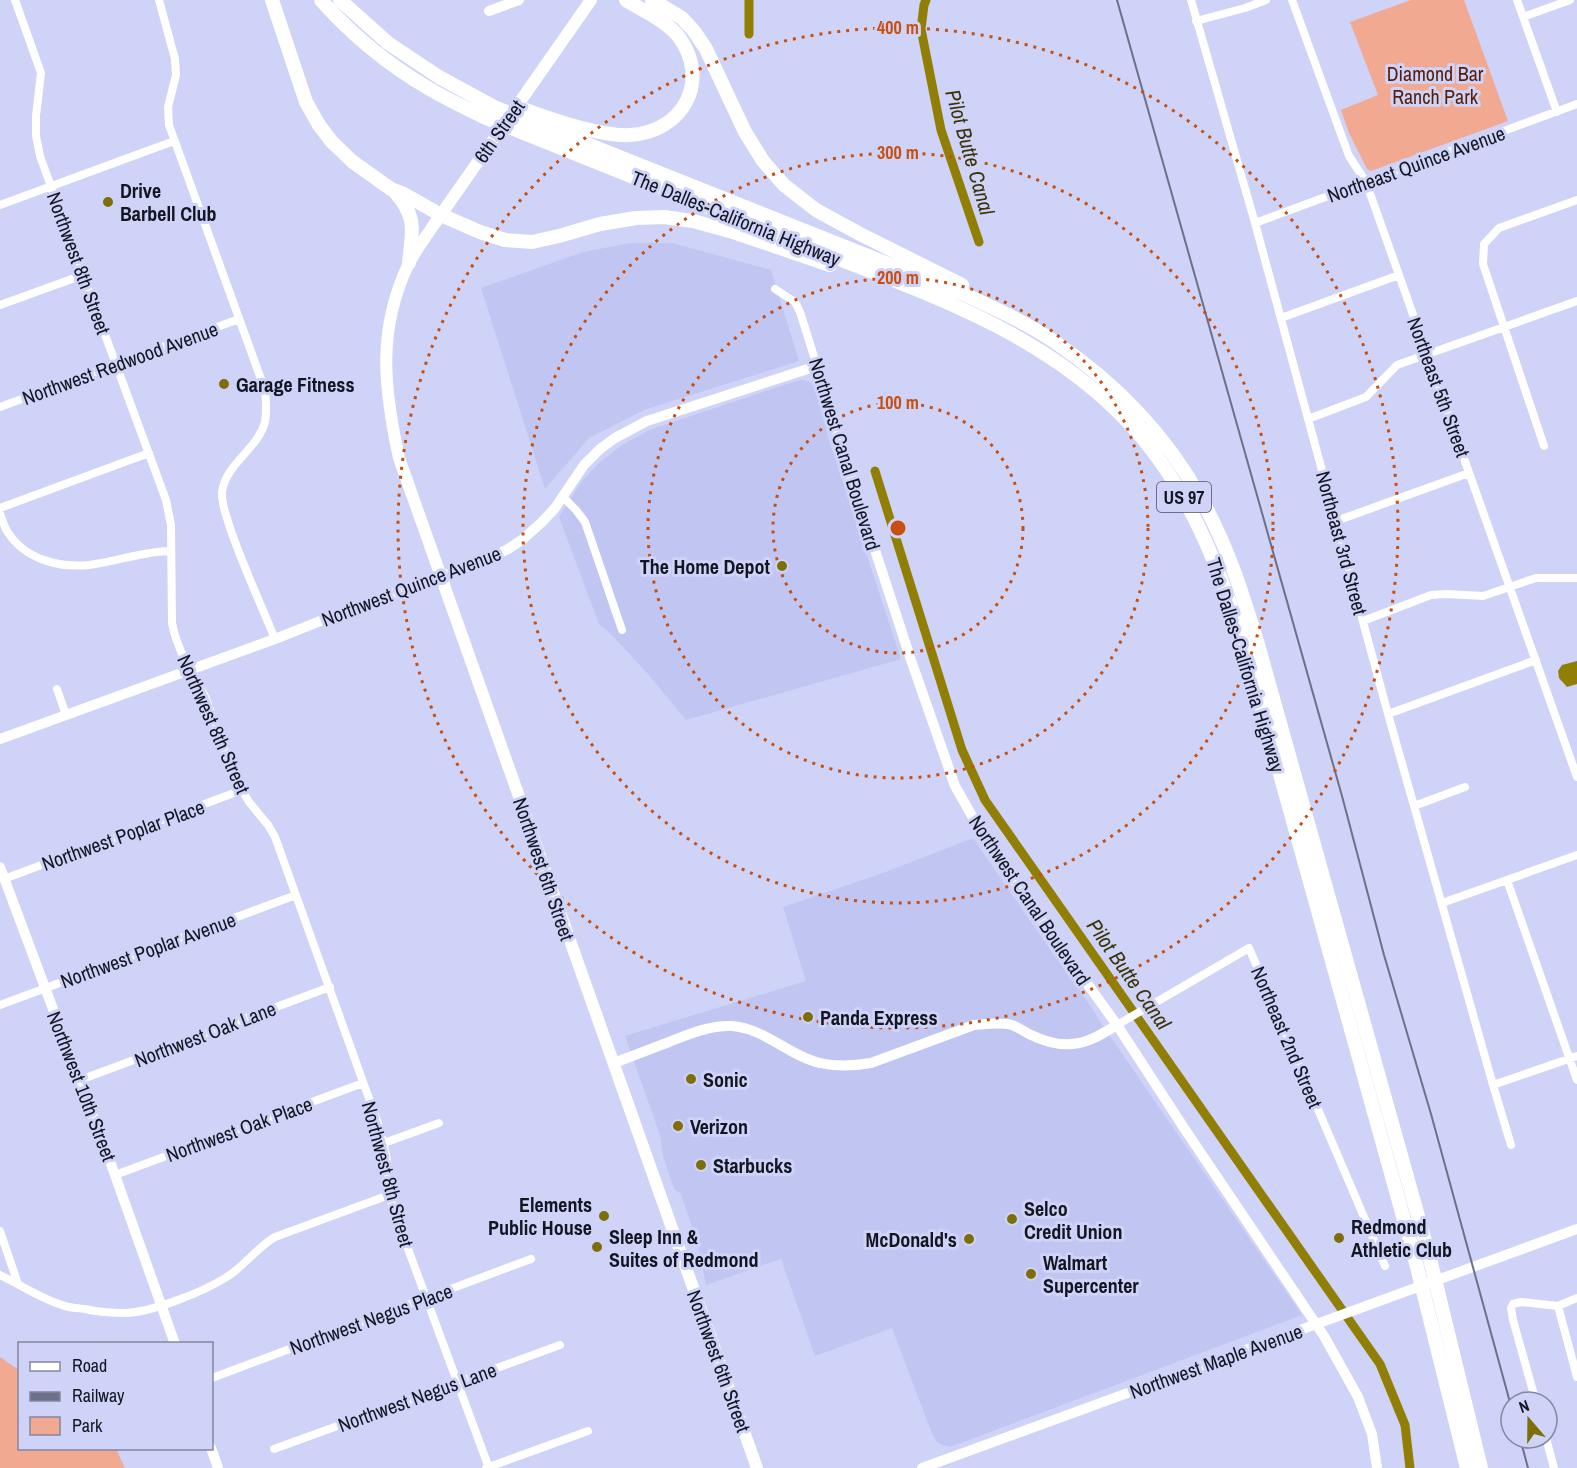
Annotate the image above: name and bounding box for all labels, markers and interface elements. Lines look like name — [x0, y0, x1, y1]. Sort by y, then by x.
text: 400 m — [877, 15, 919, 40]
park label: Diamond Bar Ranch Park — [1387, 60, 1484, 110]
water label: Pilot Butte Canal — [938, 86, 1002, 219]
street label: 6th Street — [468, 94, 531, 168]
street label: Northeast Quince Avenue — [1323, 119, 1509, 209]
text: 300 m — [877, 140, 919, 165]
street label: The Dalles-California Highway — [627, 164, 845, 273]
place label: Drive Barbell Club — [120, 177, 217, 227]
street label: Northwest 8th Street — [41, 188, 117, 338]
marker: Drive Barbell Club — [101, 195, 115, 209]
text: 200 m — [877, 265, 919, 290]
street label: Northeast 5th Street — [1401, 313, 1477, 461]
street label: Northwest Redwood Avenue — [18, 315, 222, 411]
street label: Northwest Canal Boulevard — [803, 355, 887, 553]
place label: Garage Fitness — [236, 371, 355, 398]
marker: Garage Fitness — [217, 377, 231, 391]
text: 100 m — [877, 390, 919, 415]
street label: Northeast 3rd Street — [1310, 468, 1374, 618]
road number: US 97 — [1157, 482, 1211, 512]
centre of rings — [888, 518, 908, 538]
street label: Northwest Quince Avenue — [317, 539, 505, 633]
place label: The Home Depot — [640, 553, 771, 580]
street label: The Dalles-California Highway — [1200, 554, 1292, 776]
marker: The Home Depot — [775, 559, 789, 573]
street label: Northwest 8th Street — [171, 650, 257, 798]
street label: Northwest Poplar Place — [38, 793, 208, 877]
street label: Northwest 6th Street — [507, 794, 581, 944]
street label: Northwest Canal Boulevard — [963, 810, 1097, 990]
street label: Northwest Poplar Avenue — [57, 906, 239, 994]
water label: Pilot Butte Canal — [1080, 913, 1179, 1036]
street label: Northeast 2nd Street — [1245, 962, 1329, 1112]
street label: Northwest Oak Lane — [130, 995, 280, 1073]
place label: Panda Express — [820, 1004, 938, 1031]
street label: Northwest 10th Street — [41, 1007, 123, 1165]
marker: Panda Express — [801, 1010, 815, 1024]
place label: Sonic — [703, 1066, 748, 1093]
marker: Sonic — [684, 1072, 698, 1086]
street label: Northwest Oak Place — [162, 1090, 316, 1168]
street label: Northwest 8th Street — [356, 1098, 421, 1250]
place label: Verizon — [690, 1113, 748, 1140]
marker: Verizon — [671, 1119, 685, 1133]
place label: Starbucks — [713, 1152, 792, 1179]
marker: Starbucks — [694, 1158, 708, 1172]
place label: Elements Public House — [488, 1191, 592, 1241]
place label: Selco Credit Union — [1024, 1195, 1122, 1245]
marker: Elements Public House — [597, 1209, 611, 1223]
marker: Selco Credit Union — [1005, 1212, 1019, 1226]
place label: Redmond Athletic Club — [1351, 1213, 1452, 1263]
place label: Sleep Inn & Suites of Redmond — [609, 1223, 758, 1273]
place label: McDonald's — [866, 1226, 957, 1253]
marker: Redmond Athletic Club — [1332, 1231, 1346, 1245]
marker: McDonald's — [962, 1232, 976, 1246]
marker: Sleep Inn & Suites of Redmond — [590, 1240, 604, 1254]
place label: Walmart Supercenter — [1043, 1249, 1139, 1299]
marker: Walmart Supercenter — [1024, 1267, 1038, 1281]
street label: Northwest Negus Place — [286, 1277, 456, 1361]
street label: Northwest 6th Street — [681, 1286, 757, 1436]
street label: Northwest Maple Avenue — [1126, 1317, 1306, 1405]
legend — [18, 1342, 213, 1450]
text: Road — [72, 1353, 107, 1378]
street label: Northwest Negus Lane — [334, 1356, 500, 1438]
text: Railway — [72, 1383, 125, 1408]
north arrow — [1499, 1390, 1559, 1450]
text: N — [1516, 1394, 1532, 1418]
text: Park — [72, 1413, 103, 1438]

